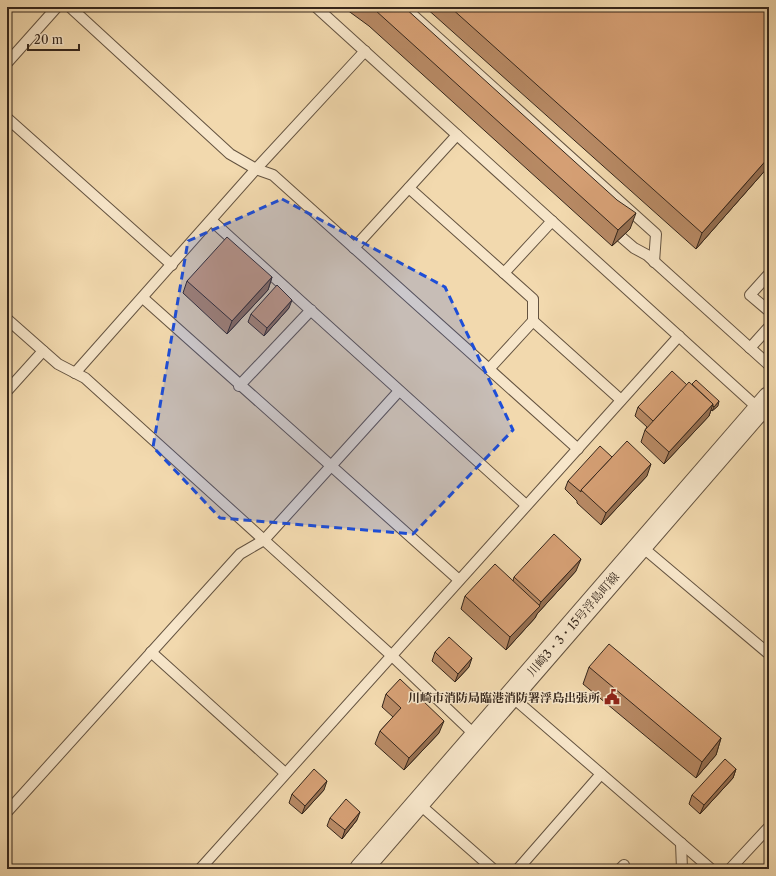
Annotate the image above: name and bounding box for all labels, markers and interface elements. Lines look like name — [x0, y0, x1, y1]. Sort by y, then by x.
scale bar — [28, 26, 79, 52]
text: 20 m — [34, 32, 63, 47]
street label: 川崎3・3・15号浮島町線 — [524, 569, 622, 679]
public building icon: 川崎市消防局臨港消防署浮島出張所 — [603, 688, 621, 706]
place label: 川崎市消防局臨港消防署浮島出張所 — [408, 690, 600, 705]

